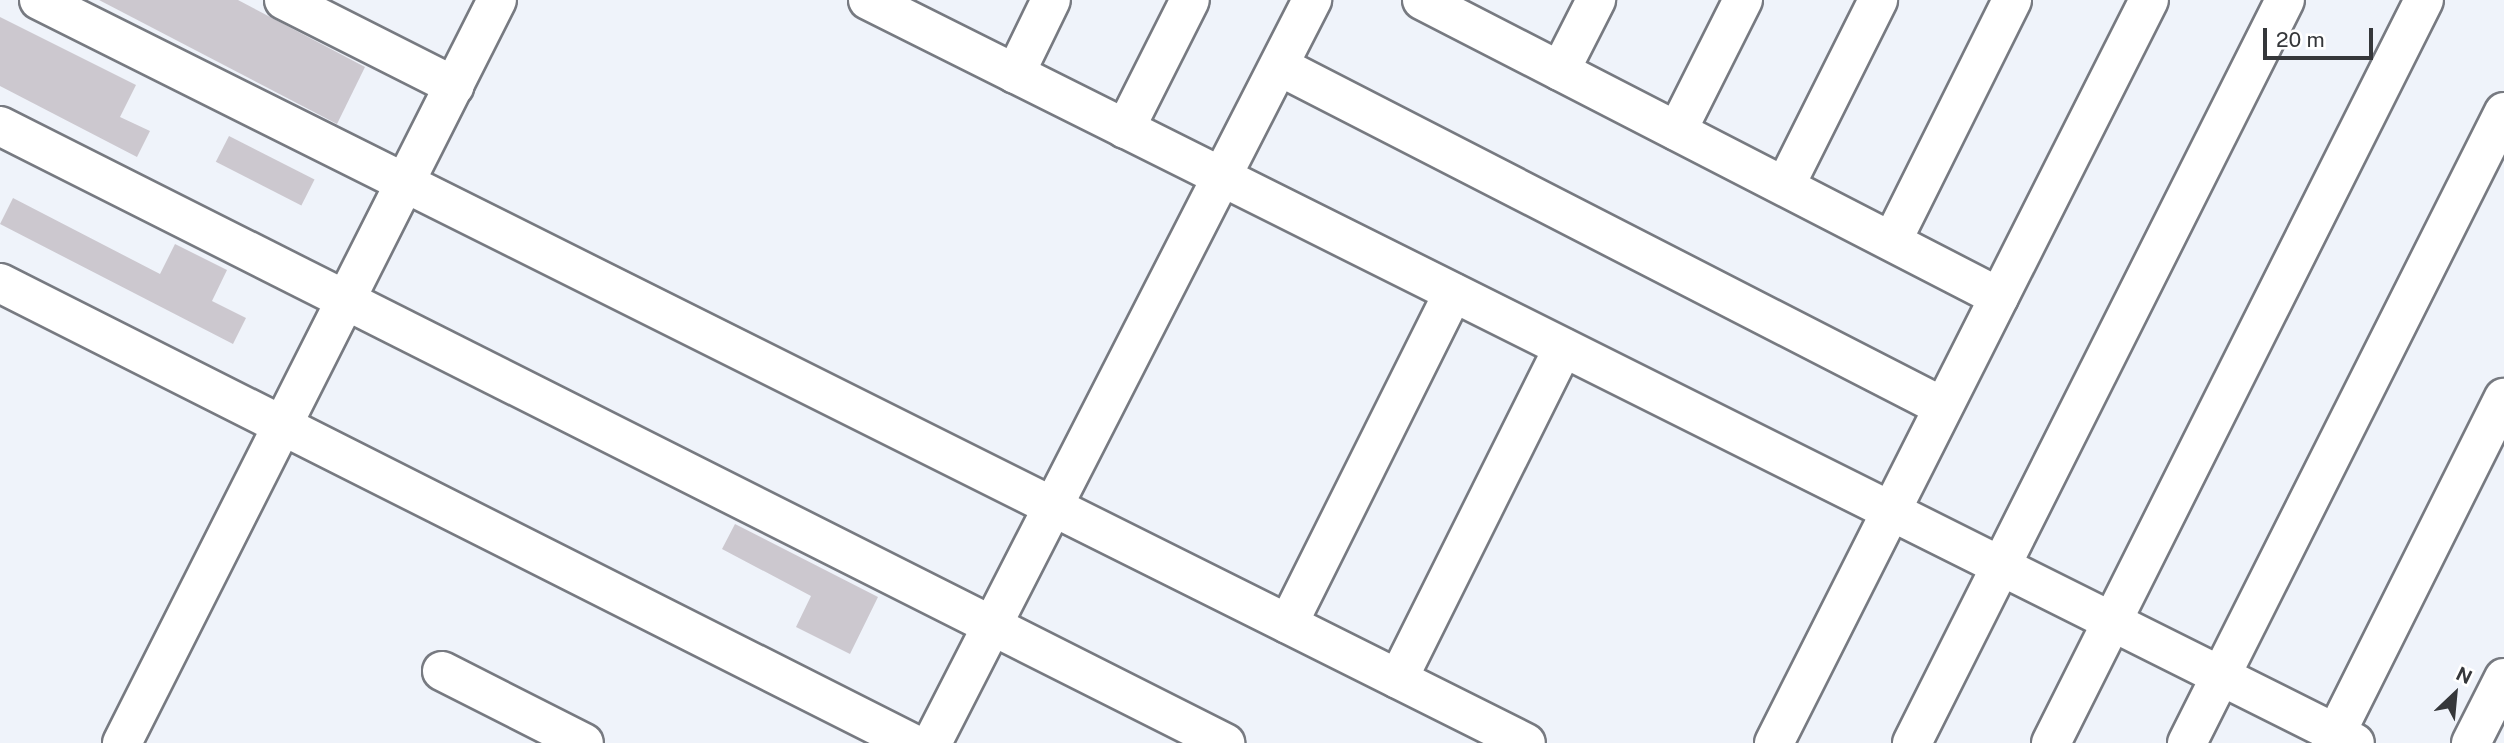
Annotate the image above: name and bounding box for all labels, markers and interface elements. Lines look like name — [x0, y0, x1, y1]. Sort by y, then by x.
scale bar — [2266, 14, 2376, 58]
text: 20 m — [2276, 27, 2325, 52]
north arrow — [2420, 659, 2490, 729]
text: N — [2453, 662, 2476, 688]

